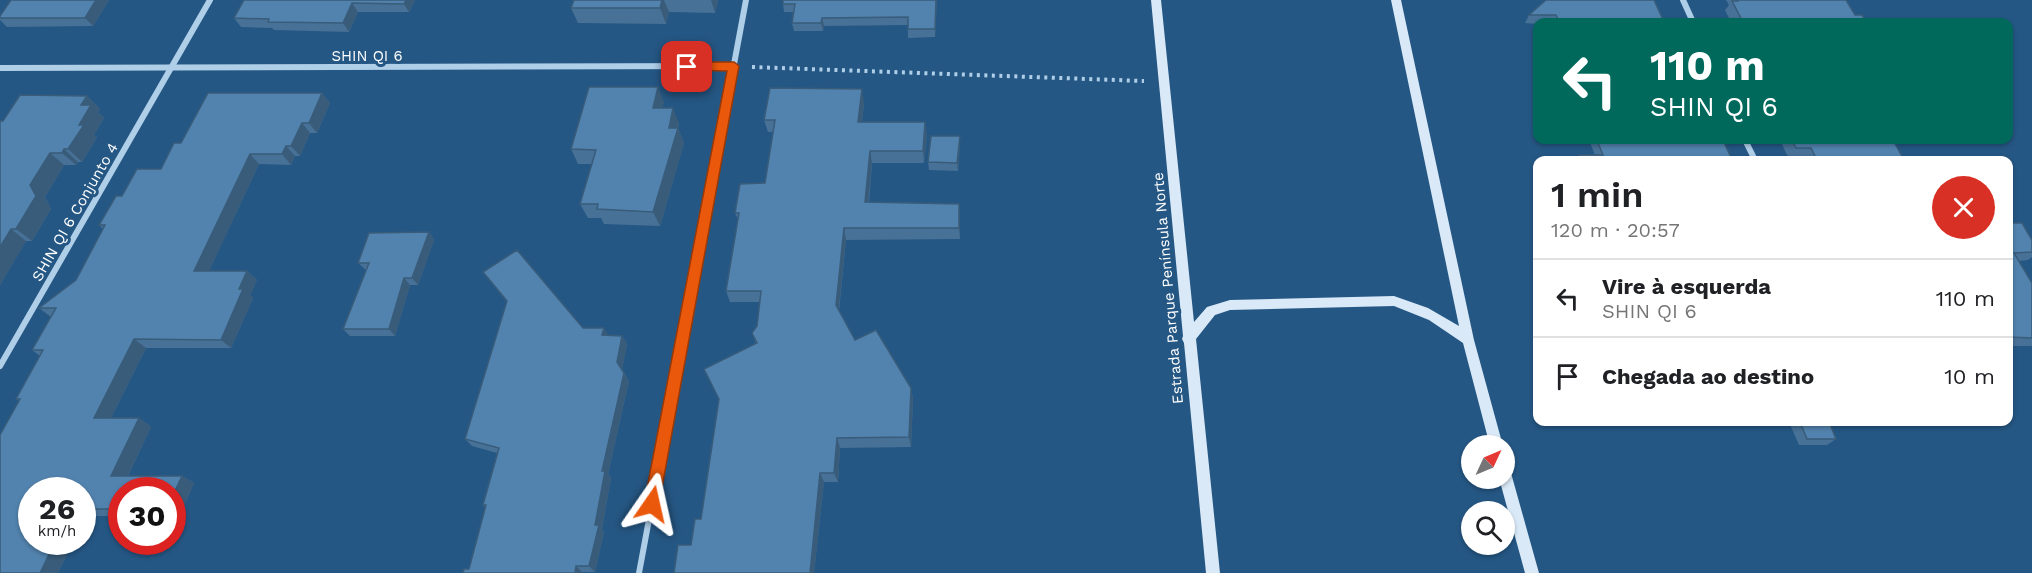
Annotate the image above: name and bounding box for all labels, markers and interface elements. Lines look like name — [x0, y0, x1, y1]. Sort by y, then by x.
pin — [661, 41, 712, 92]
text: 110 m — [1650, 41, 1765, 90]
icon: left — [1551, 42, 1629, 120]
street label: SHIN QI 6 — [331, 47, 403, 65]
icon: arrive — [670, 50, 703, 83]
text: SHIN QI 6 — [1650, 91, 1778, 123]
street label: SHIN QI 6 Conjunto 4 — [28, 140, 122, 284]
street label: Estrada Parque Península Norte — [1149, 171, 1187, 405]
text: 1 min — [1551, 174, 1643, 216]
button: close — [1932, 176, 1995, 239]
text: 120 m · 20:57 — [1551, 218, 1680, 242]
text: Vire à esquerda — [1602, 274, 1771, 299]
icon: left — [1551, 282, 1584, 315]
text: 110 m — [1936, 286, 1995, 311]
text: SHIN QI 6 — [1602, 299, 1697, 323]
icon: arrive — [1551, 360, 1584, 393]
text: Chegada ao destino — [1602, 364, 1814, 389]
text: 10 m — [1944, 364, 1995, 389]
north arrow — [1461, 435, 1515, 489]
map controls — [1461, 435, 1515, 555]
position arrow — [620, 472, 684, 536]
speed limit sign: 30 — [108, 477, 186, 555]
text: 26 — [39, 491, 75, 526]
button: search — [1461, 501, 1515, 555]
text: km/h — [38, 522, 76, 540]

